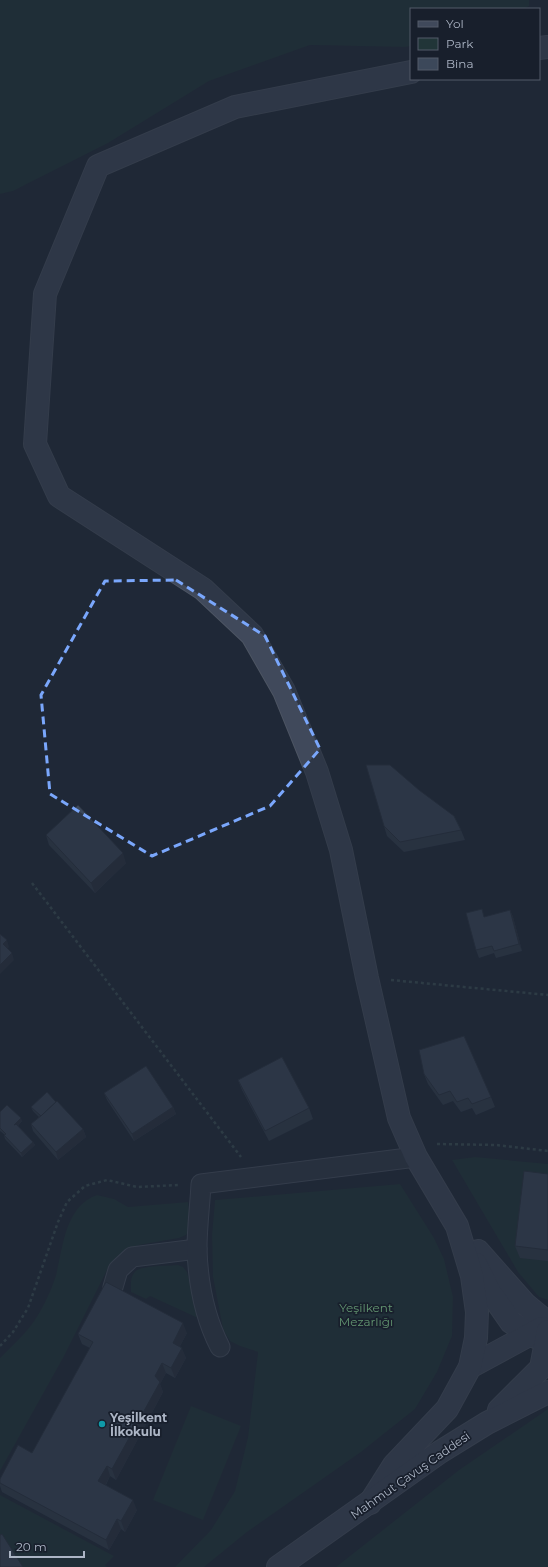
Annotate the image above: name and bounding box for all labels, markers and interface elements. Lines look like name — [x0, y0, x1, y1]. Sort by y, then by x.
legend — [410, 8, 540, 80]
text: Yol — [446, 16, 464, 31]
text: Park — [446, 36, 474, 51]
text: Bina — [446, 56, 473, 71]
park label: Yeşilkent Mezarlığı — [339, 1300, 393, 1329]
place label: Yeşilkent İlkokulu — [109, 1410, 168, 1439]
marker: Yeşilkent İlkokulu — [97, 1419, 107, 1429]
street label: Mahmut Çavuş Caddesi — [347, 1428, 473, 1522]
scale bar — [10, 1533, 84, 1559]
text: 20 m — [16, 1539, 47, 1554]

